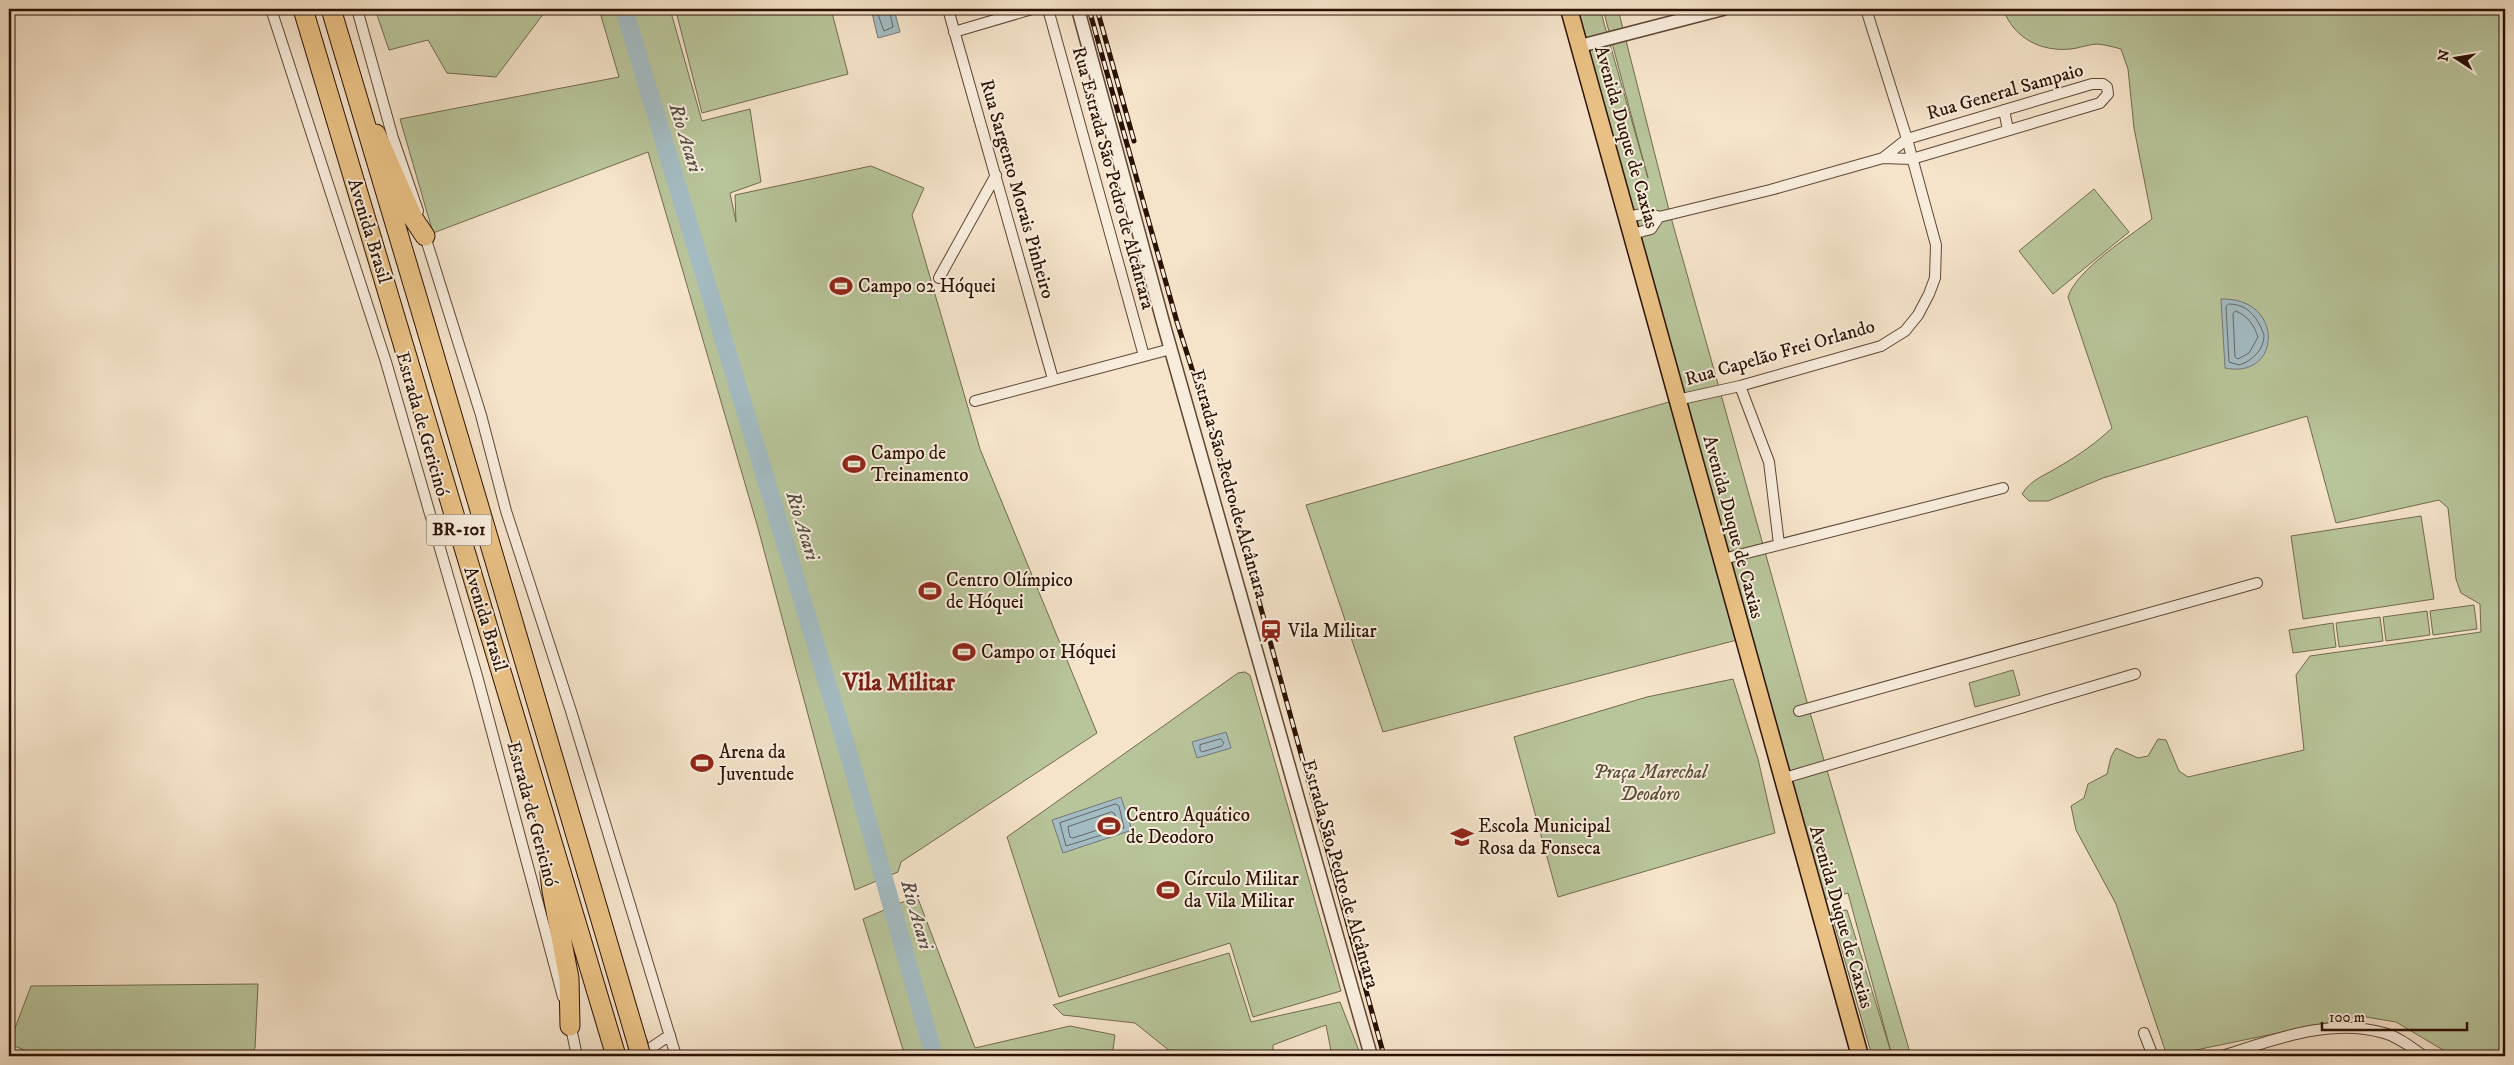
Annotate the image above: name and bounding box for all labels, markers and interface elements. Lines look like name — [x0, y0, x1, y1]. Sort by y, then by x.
north arrow — [2432, 32, 2482, 82]
street label: Avenida Duque de Caxias — [1588, 43, 1663, 231]
street label: Rua Estrada São Pedro de Alcântara — [1067, 44, 1159, 312]
text: N — [2434, 48, 2454, 63]
street label: Rua General Sampaio — [1924, 59, 2086, 125]
street label: Rua Sargento Morais Pinheiro — [975, 77, 1059, 301]
water label: Rio Acari — [662, 99, 708, 177]
street label: Avenida Brasil — [342, 176, 396, 286]
sports icon: Campo 02 Hóquei — [828, 273, 854, 299]
place label: Campo 02 Hóquei — [858, 275, 996, 299]
street label: Rua Capelão Frei Orlando — [1682, 315, 1878, 391]
street label: Estrada de Gericinó — [390, 349, 454, 499]
street label: Estrada São Pedro de Alcântara — [1185, 367, 1273, 601]
street label: Avenida Duque de Caxias — [1696, 433, 1769, 622]
place label: Campo de Treinamento — [871, 442, 969, 487]
sports icon: Campo de Treinamento — [841, 451, 867, 477]
water label: Rio Acari — [779, 487, 825, 565]
road number: BR-101 — [426, 514, 492, 546]
street label: Avenida Brasil — [458, 564, 512, 674]
place label: Centro Olímpico de Hóquei — [946, 569, 1073, 615]
sports icon: Centro Olímpico de Hóquei — [917, 578, 943, 604]
station icon: Vila Militar — [1258, 618, 1284, 644]
place label: Vila Militar — [1287, 620, 1377, 643]
sports icon: Campo 01 Hóquei — [951, 639, 977, 665]
place label: Campo 01 Hóquei — [981, 641, 1116, 665]
district label: Vila Militar — [842, 668, 956, 698]
street label: Estrada de Gericinó — [502, 739, 562, 889]
place label: Arena da Juventude — [717, 741, 794, 786]
sports icon: Arena da Juventude — [689, 750, 715, 776]
street label: Estrada São Pedro de Alcântara — [1296, 757, 1384, 991]
park label: Praça Marechal Deodoro — [1593, 761, 1709, 806]
place label: Centro Aquático de Deodoro — [1126, 804, 1250, 849]
sports icon: Centro Aquático de Deodoro — [1096, 813, 1122, 839]
place label: Escola Municipal Rosa da Fonseca — [1478, 815, 1611, 860]
street label: Avenida Duque de Caxias — [1803, 823, 1878, 1011]
school or university icon: Escola Municipal Rosa da Fonseca — [1449, 824, 1475, 850]
place label: Círculo Militar da Vila Militar — [1184, 868, 1299, 913]
water label: Rio Acari — [894, 876, 938, 954]
sports icon: Círculo Militar da Vila Militar — [1155, 877, 1181, 903]
scale bar — [2322, 1000, 2466, 1032]
text: 100 m — [2329, 1008, 2365, 1027]

